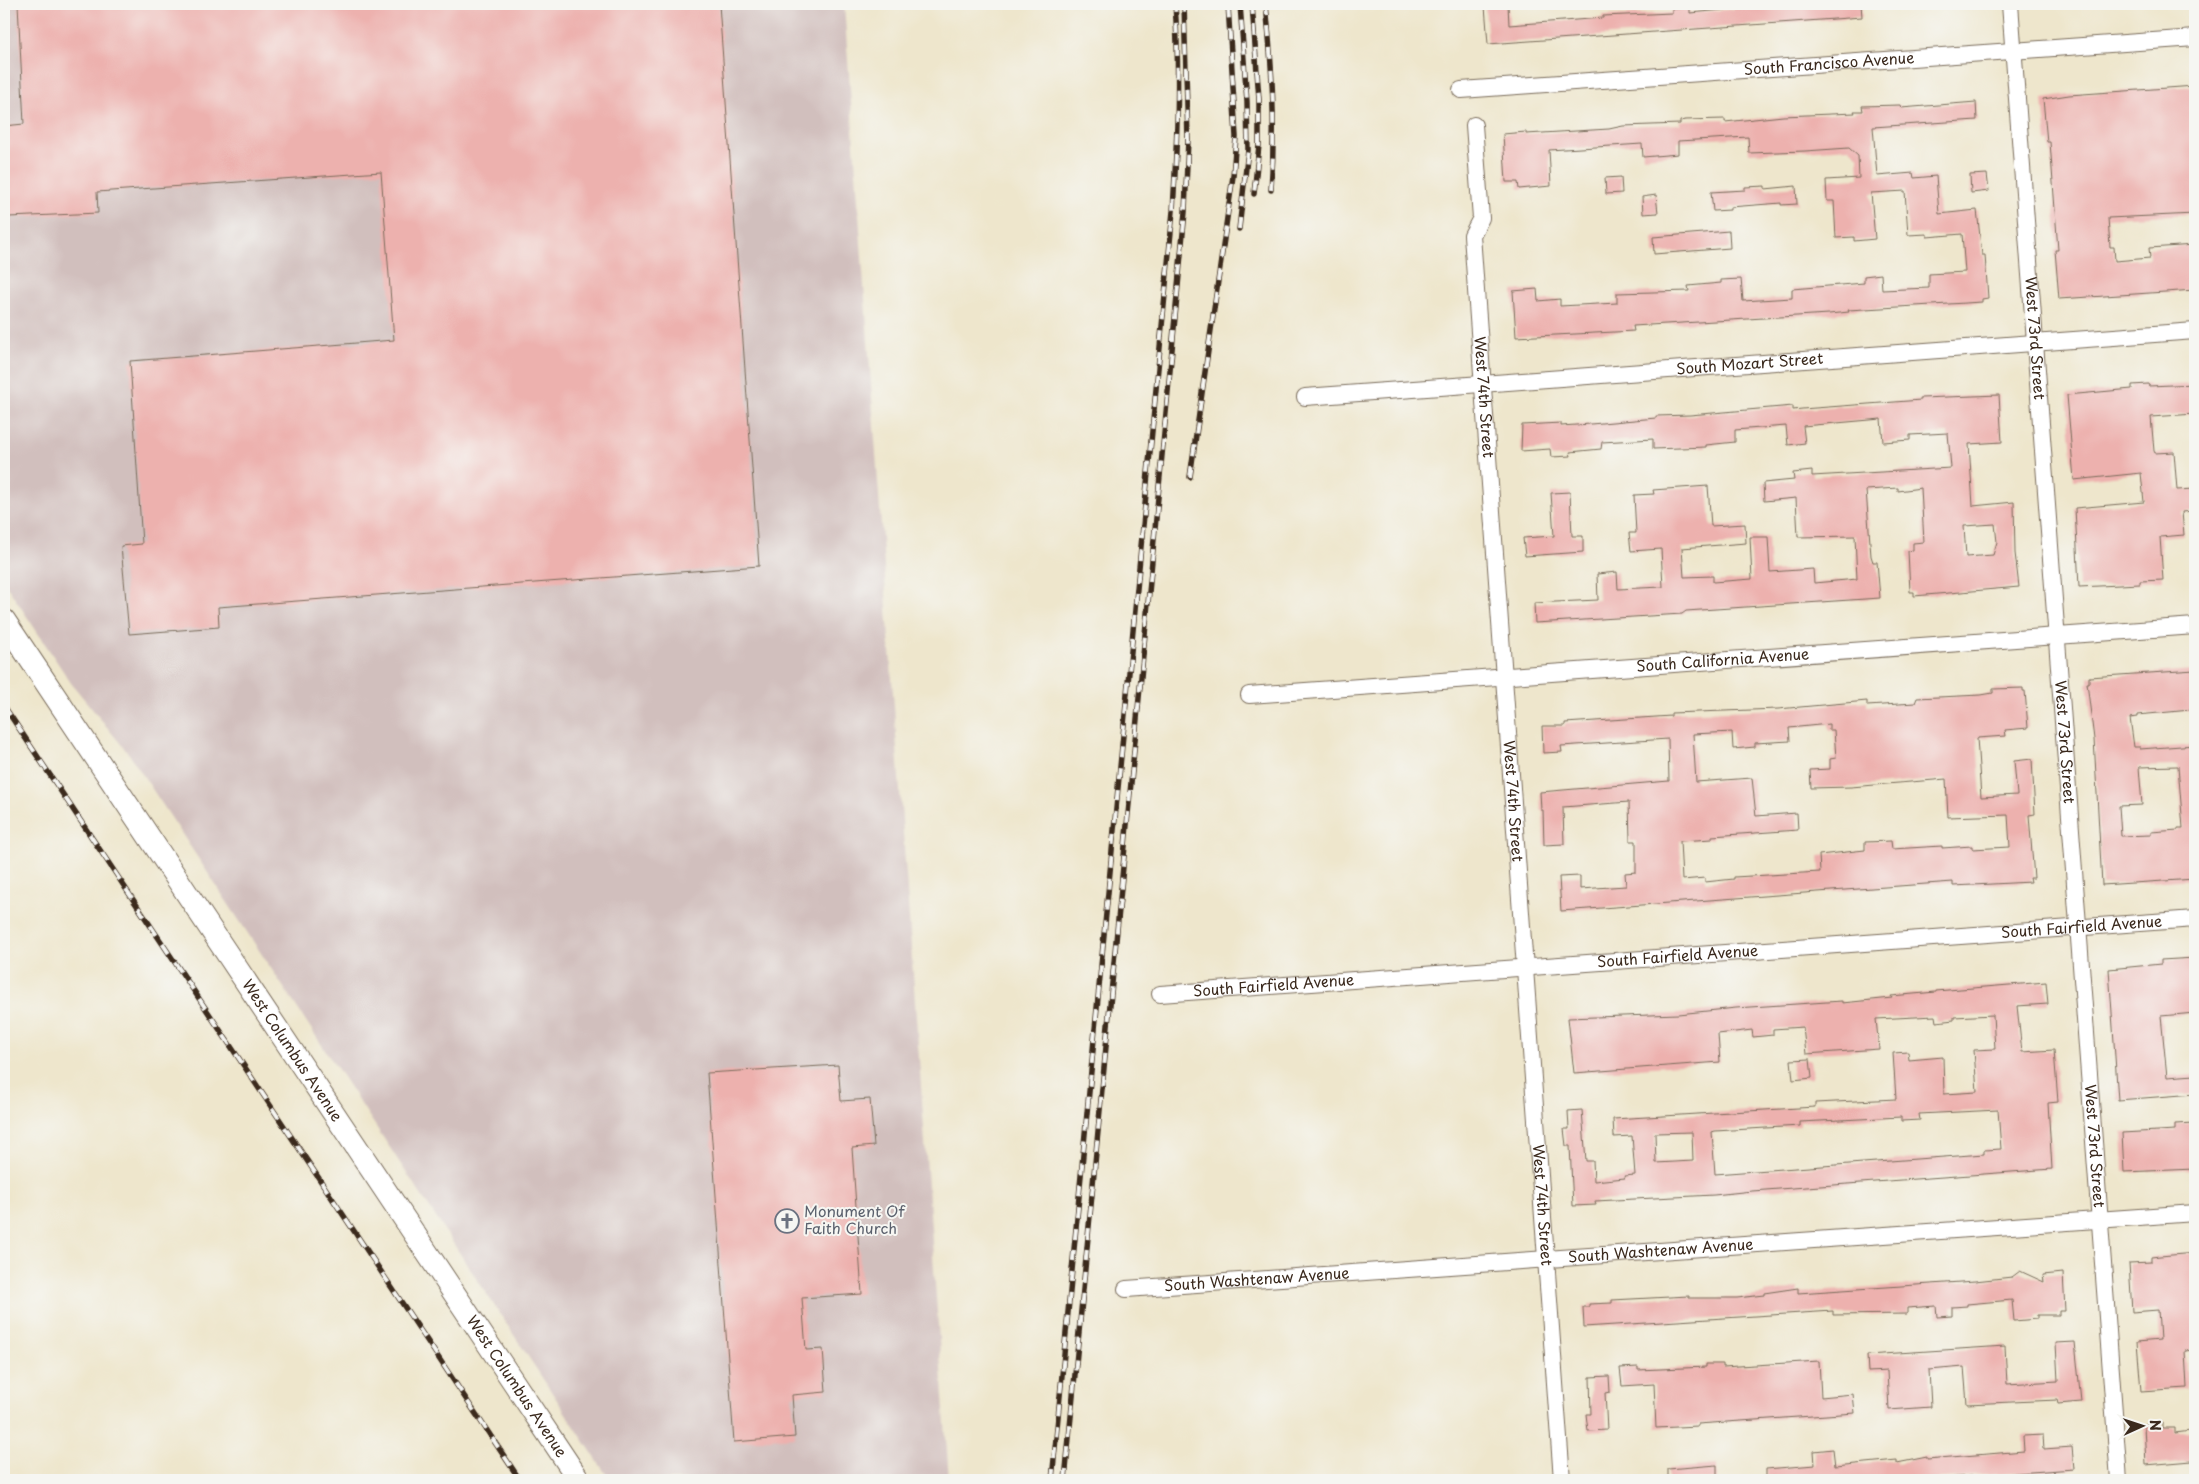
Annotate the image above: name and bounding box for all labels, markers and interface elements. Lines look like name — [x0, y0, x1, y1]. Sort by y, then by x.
street label: South Francisco Avenue — [1743, 45, 1915, 80]
street label: West 73rd Street — [2020, 276, 2052, 400]
street label: West 74th Street — [1469, 335, 1501, 458]
street label: South Mozart Street — [1675, 346, 1824, 379]
street label: South California Avenue — [1635, 641, 1810, 677]
street label: West 73rd Street — [2050, 679, 2082, 804]
street label: West 74th Street — [1499, 739, 1530, 862]
street label: South Fairfield Avenue — [2000, 908, 2163, 943]
street label: South Fairfield Avenue — [1596, 938, 1759, 972]
street label: South Fairfield Avenue — [1192, 967, 1355, 1002]
street label: West Columbus Avenue — [237, 974, 349, 1125]
street label: West 73rd Street — [2080, 1083, 2112, 1208]
street label: West 74th Street — [1528, 1143, 1559, 1266]
place label: Monument Of Faith Church — [804, 1199, 905, 1239]
church icon: Monument Of Faith Church — [774, 1208, 800, 1234]
street label: South Washtenaw Avenue — [1567, 1231, 1754, 1268]
street label: South Washtenaw Avenue — [1163, 1260, 1350, 1296]
street label: West Columbus Avenue — [462, 1310, 574, 1461]
north arrow — [2116, 1402, 2166, 1452]
text: N — [2145, 1419, 2166, 1431]

